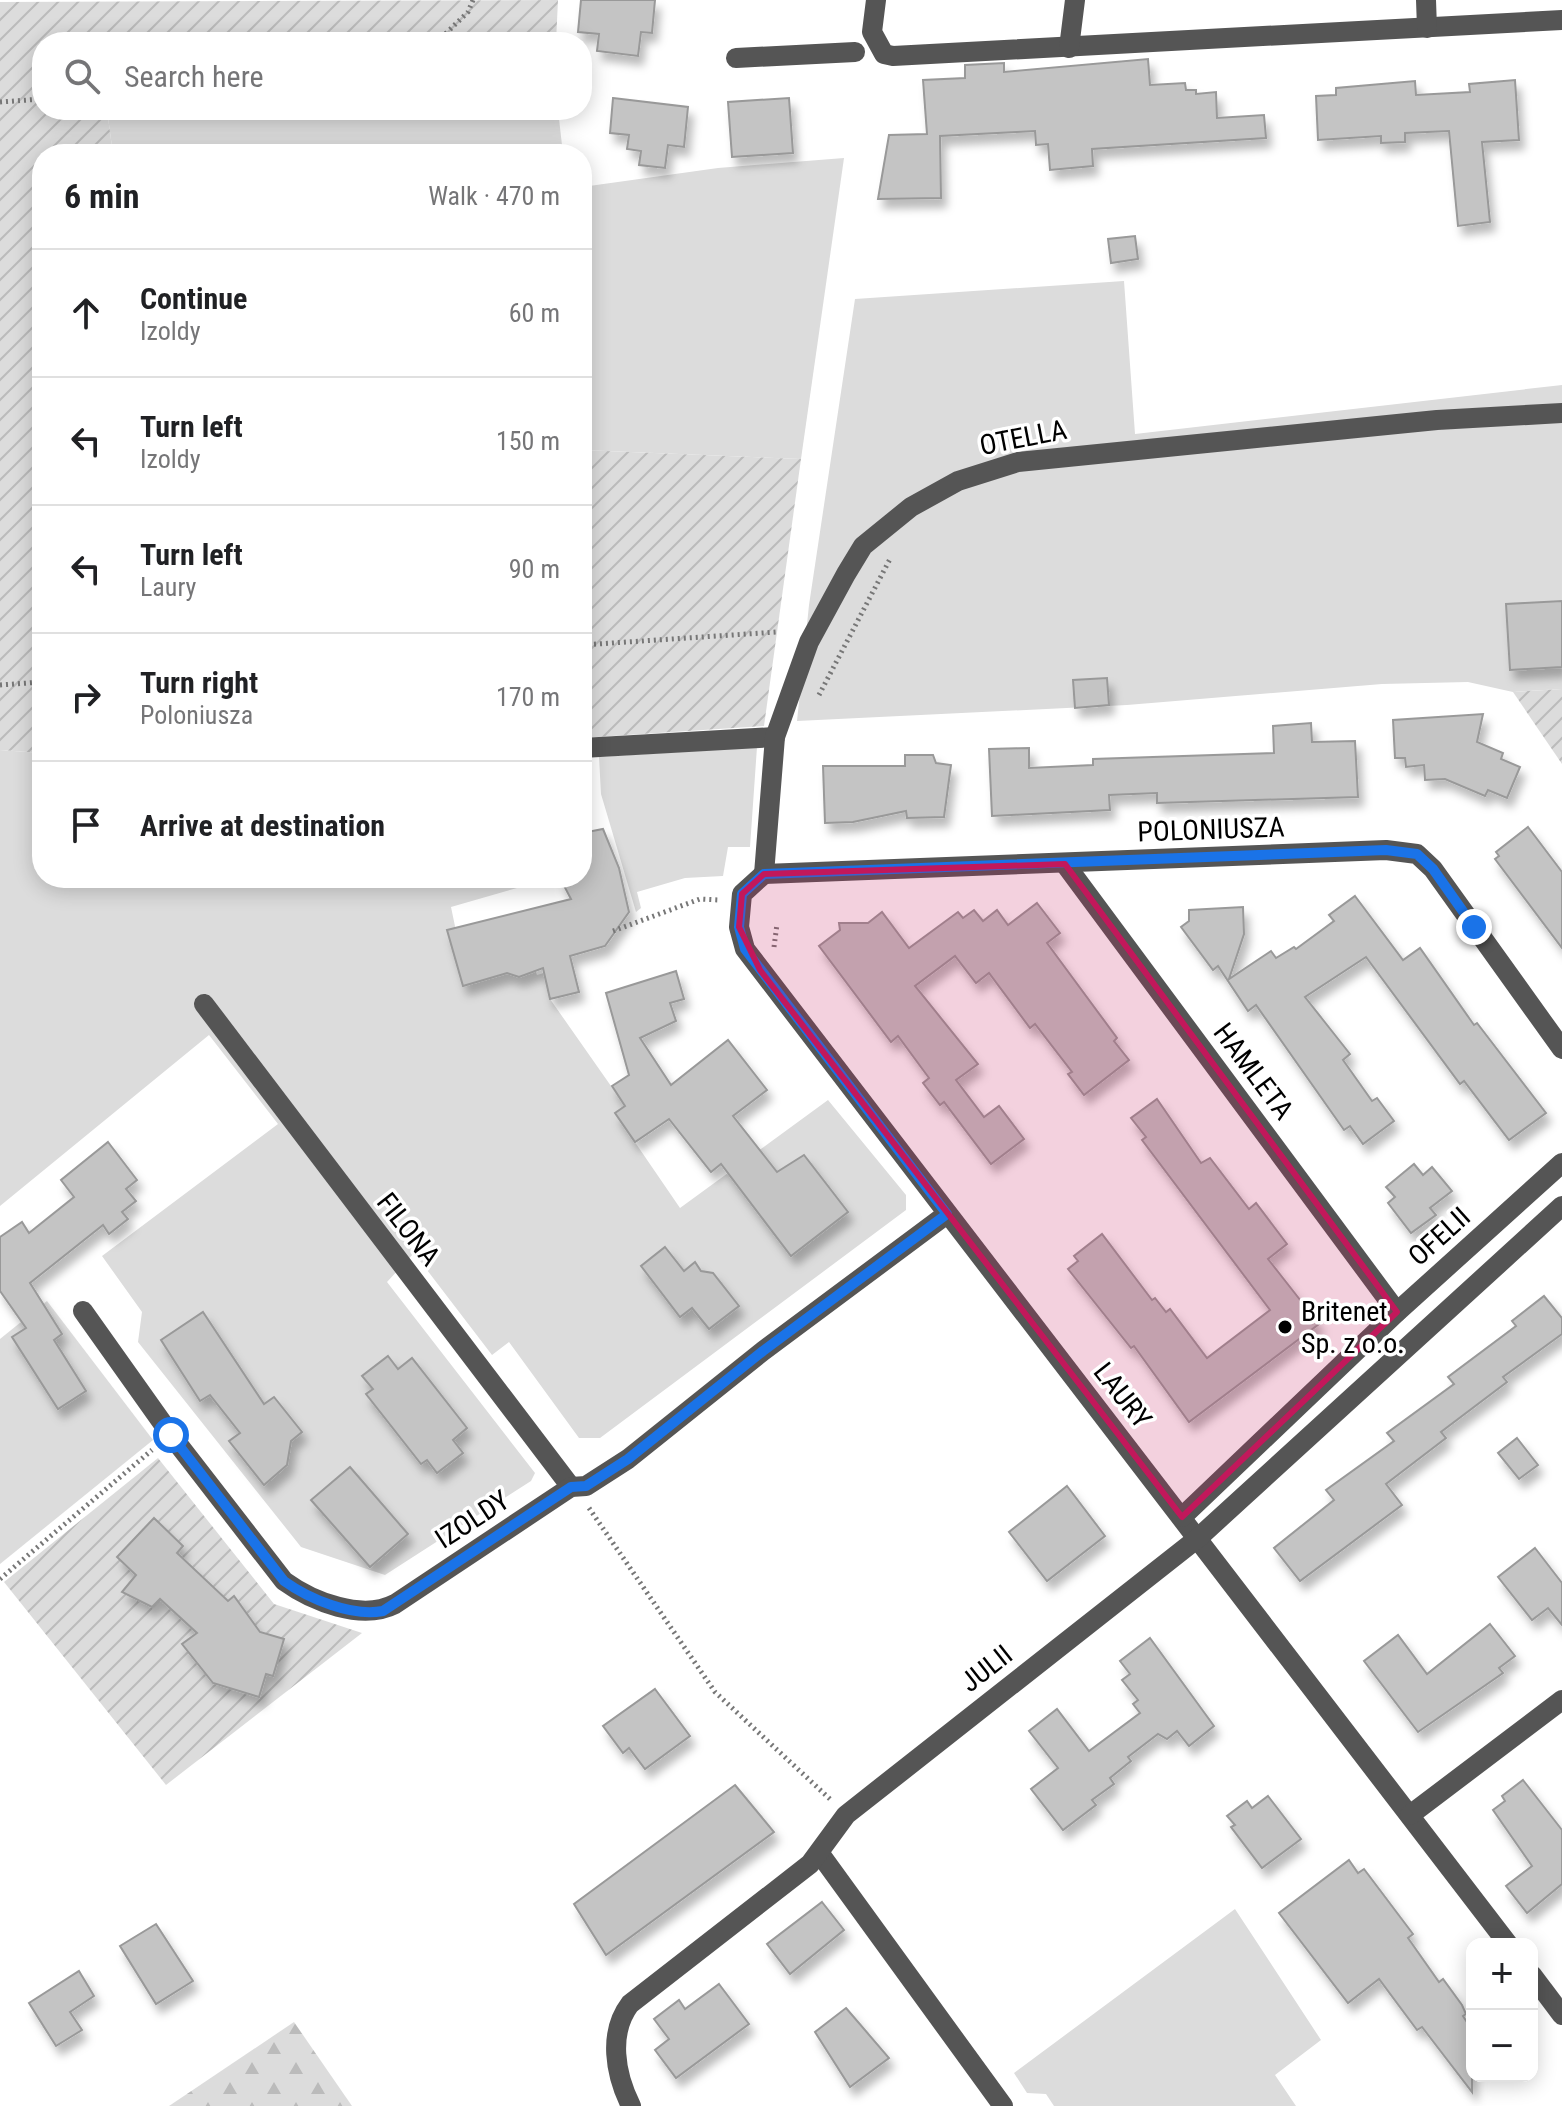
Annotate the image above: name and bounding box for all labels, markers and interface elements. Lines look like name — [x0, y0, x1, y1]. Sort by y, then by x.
search box — [32, 32, 592, 120]
icon: search — [60, 54, 104, 98]
text: Search here — [124, 59, 264, 94]
text: 6 min — [64, 176, 140, 216]
text: Walk · 470 m — [428, 181, 560, 211]
text: Continue — [140, 281, 247, 316]
icon: ahead — [64, 291, 108, 335]
text: 60 m — [509, 298, 560, 328]
text: Izoldy — [140, 316, 200, 346]
text: Turn left — [140, 409, 243, 444]
street label: OTELLA — [977, 413, 1069, 462]
icon: left — [64, 419, 108, 463]
text: 150 m — [496, 426, 560, 456]
text: Izoldy — [140, 444, 200, 474]
text: Turn left — [140, 537, 243, 572]
icon: left — [64, 547, 108, 591]
text: 90 m — [509, 554, 560, 584]
text: Laury — [140, 572, 196, 602]
text: Turn right — [140, 665, 258, 700]
icon: right — [64, 675, 108, 719]
text: 170 m — [496, 682, 560, 712]
text: Poloniusza — [140, 700, 253, 730]
icon: arrive — [64, 803, 108, 847]
text: Arrive at destination — [140, 808, 385, 843]
street label: POLONIUSZA — [1137, 810, 1285, 849]
route end — [1456, 909, 1492, 945]
street label: HAMLETA — [1207, 1017, 1300, 1126]
street label: FILONA — [370, 1186, 447, 1272]
street label: OFELII — [1402, 1200, 1477, 1273]
place label: Britenet Sp. z o.o. — [1301, 1295, 1405, 1360]
marker: Britenet Sp. z o.o. — [1276, 1318, 1294, 1336]
street label: LAURY — [1087, 1356, 1159, 1435]
route start — [153, 1417, 189, 1453]
street label: IZOLDY — [429, 1483, 516, 1555]
street label: JULII — [954, 1638, 1019, 1699]
map controls — [1466, 1938, 1538, 2082]
button: + — [1466, 1938, 1538, 2010]
button: − — [1466, 2010, 1538, 2082]

